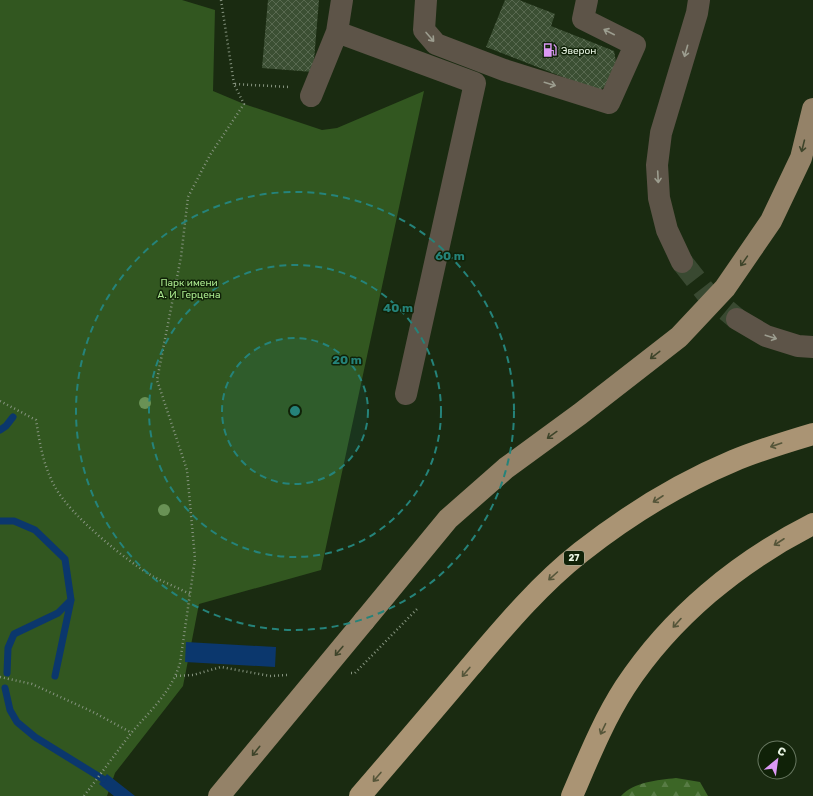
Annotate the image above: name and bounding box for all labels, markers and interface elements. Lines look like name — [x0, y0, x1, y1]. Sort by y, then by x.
one-way arrow — [603, 27, 615, 35]
one-way arrow — [425, 31, 434, 41]
fuel station icon: Эверон — [542, 42, 558, 58]
one-way arrow — [682, 44, 689, 57]
place label: Эверон — [561, 45, 596, 57]
one-way arrow — [543, 81, 556, 88]
one-way arrow — [799, 140, 807, 153]
one-way arrow — [654, 170, 662, 183]
text: 60 m — [435, 249, 465, 263]
one-way arrow — [740, 255, 748, 266]
park label: Парк имени А. И. Герцена — [158, 277, 220, 301]
text: 40 m — [383, 301, 413, 315]
one-way arrow — [765, 334, 778, 341]
one-way arrow — [650, 351, 661, 360]
text: 20 m — [332, 353, 362, 367]
centre of rings — [288, 404, 302, 418]
one-way arrow — [547, 430, 558, 439]
one-way arrow — [770, 442, 782, 450]
one-way arrow — [652, 495, 663, 503]
one-way arrow — [774, 538, 785, 546]
road number: 27 — [564, 551, 584, 565]
one-way arrow — [548, 572, 558, 581]
one-way arrow — [673, 617, 682, 627]
one-way arrow — [334, 645, 343, 656]
one-way arrow — [461, 667, 470, 678]
one-way arrow — [599, 722, 606, 734]
north arrow — [757, 740, 797, 780]
text: С — [775, 744, 788, 759]
one-way arrow — [251, 745, 260, 756]
one-way arrow — [372, 772, 381, 783]

